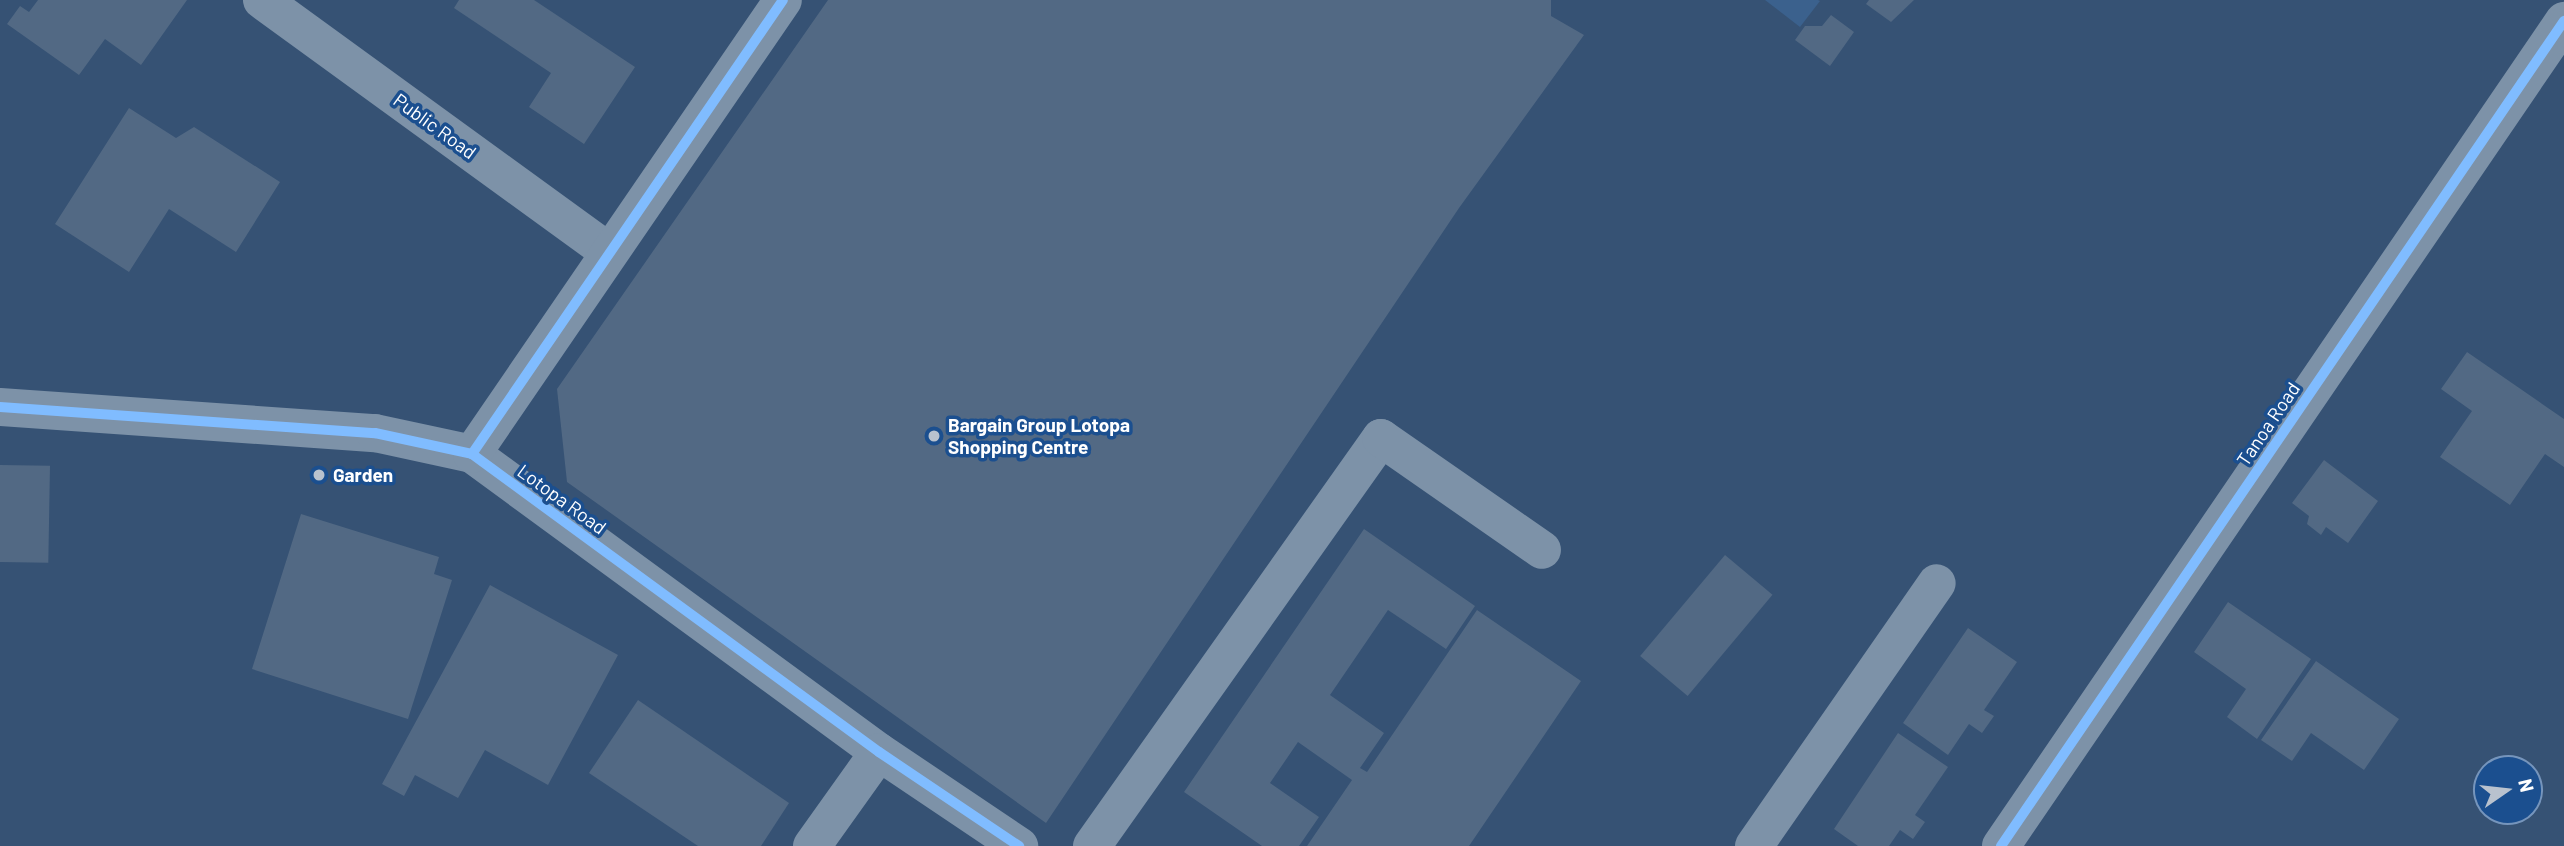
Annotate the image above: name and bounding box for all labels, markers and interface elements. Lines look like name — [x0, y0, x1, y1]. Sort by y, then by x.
street label: Public Road — [389, 88, 481, 164]
street label: Tanoa Road — [2232, 378, 2304, 470]
place label: Bargain Group Lotopa Shopping Centre — [948, 414, 1130, 458]
marker: Bargain Group Lotopa Shopping Centre — [926, 428, 942, 444]
street label: Lotopa Road — [513, 459, 611, 539]
place label: Garden — [333, 464, 393, 486]
marker: Garden — [311, 467, 327, 483]
north arrow — [2473, 755, 2543, 825]
text: N — [2514, 776, 2540, 794]

